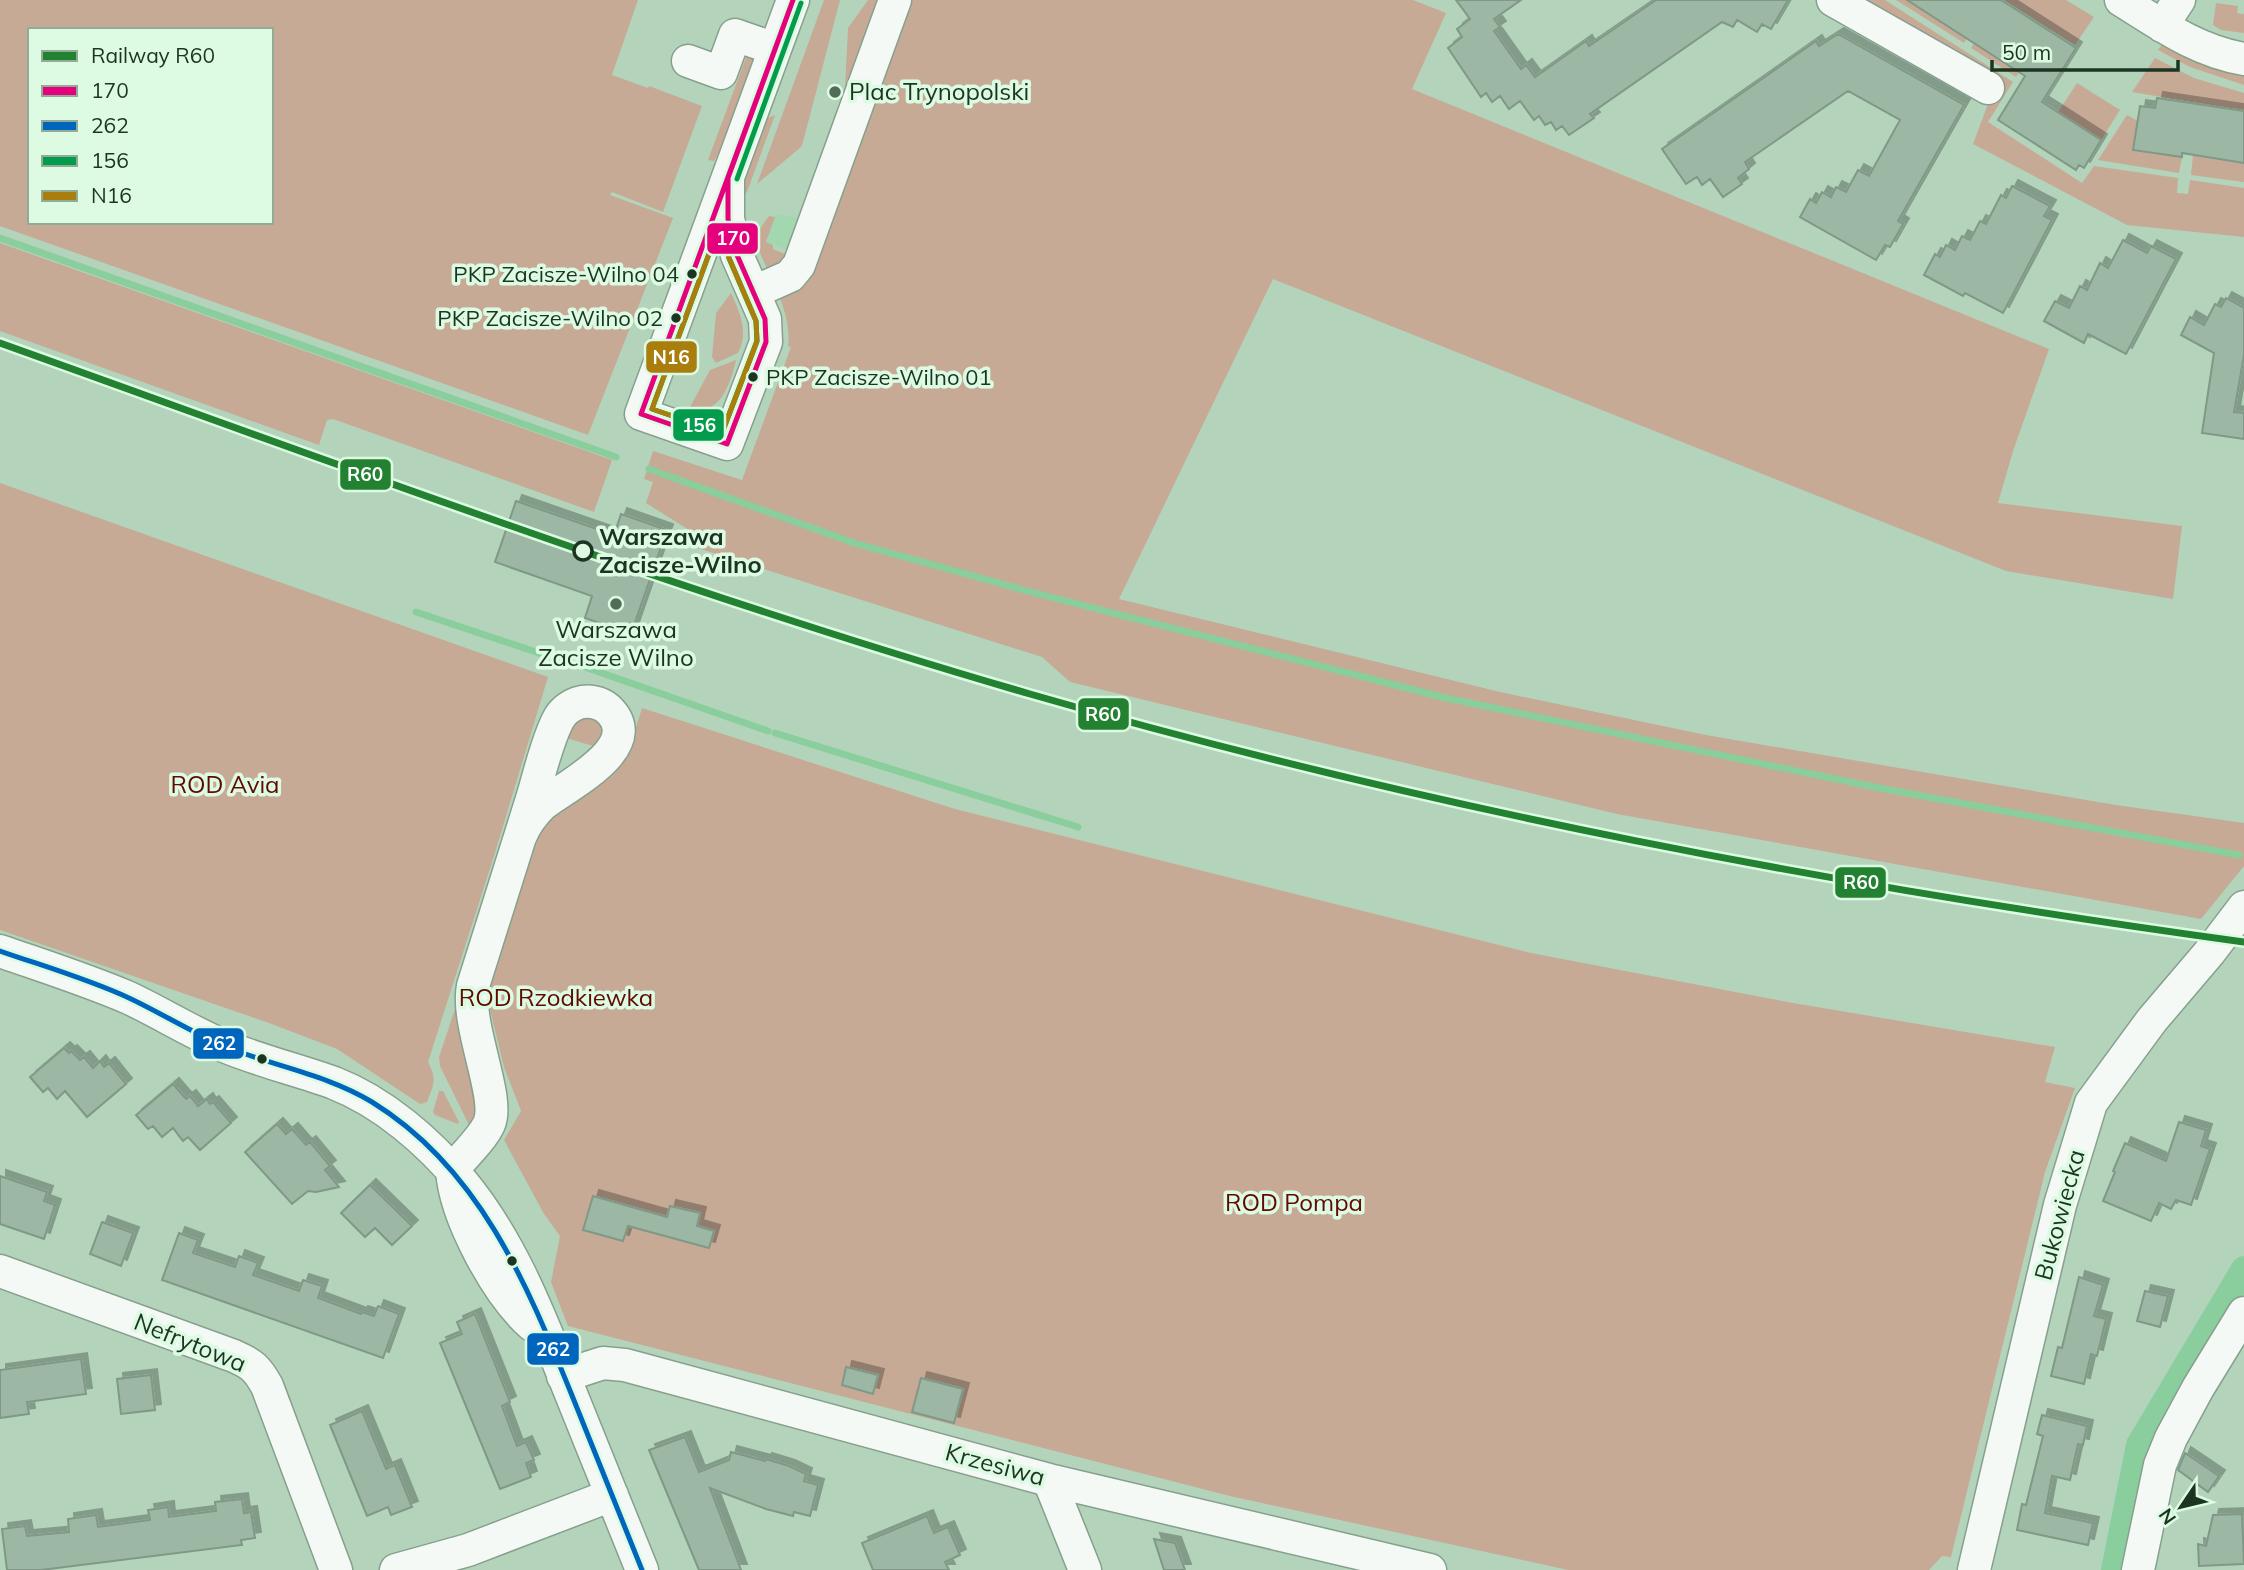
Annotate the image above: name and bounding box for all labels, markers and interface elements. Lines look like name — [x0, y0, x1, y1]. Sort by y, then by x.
legend — [28, 28, 273, 224]
scale bar — [1992, 28, 2178, 72]
text: 50 m — [2002, 39, 2051, 65]
text: Railway R60 — [91, 42, 215, 68]
place label: Plac Trynopolski — [849, 76, 1029, 106]
text: 170 — [91, 77, 129, 103]
marker: Plac Trynopolski — [827, 84, 843, 100]
text: 262 — [91, 112, 129, 138]
text: 156 — [91, 147, 129, 173]
text: N16 — [91, 182, 132, 208]
line badge: 170 — [706, 222, 759, 255]
text: 170 — [716, 226, 750, 250]
place label: PKP Zacisze-Wilno 04 — [453, 260, 679, 288]
marker: PKP Zacisze-Wilno 04 — [685, 267, 699, 281]
place label: PKP Zacisze-Wilno 02 — [437, 304, 663, 332]
marker: PKP Zacisze-Wilno 02 — [669, 311, 683, 325]
line badge: N16 — [645, 340, 698, 374]
text: N16 — [652, 345, 690, 369]
place label: PKP Zacisze-Wilno 01 — [766, 363, 992, 391]
marker: PKP Zacisze-Wilno 01 — [746, 370, 760, 384]
line badge: 156 — [672, 408, 725, 442]
text: 156 — [682, 413, 716, 437]
line badge: R60 — [339, 458, 392, 491]
text: R60 — [347, 462, 383, 486]
place label: Warszawa Zacisze-Wilno — [599, 521, 762, 579]
marker: Warszawa Zacisze-Wilno — [573, 541, 593, 561]
marker: Warszawa Zacisze Wilno — [608, 596, 624, 612]
place label: Warszawa Zacisze Wilno — [538, 614, 694, 672]
line badge: R60 — [1077, 697, 1130, 731]
text: R60 — [1085, 702, 1121, 726]
park label: ROD Avia — [170, 769, 280, 799]
line badge: R60 — [1834, 866, 1887, 899]
text: R60 — [1843, 870, 1879, 894]
park label: ROD Rzodkiewka — [459, 982, 653, 1012]
line badge: 262 — [192, 1027, 245, 1060]
text: 262 — [202, 1031, 236, 1055]
unlabelled marker — [255, 1052, 269, 1066]
street label: Bukowiecka — [2027, 1146, 2091, 1283]
park label: ROD Pompa — [1225, 1187, 1363, 1217]
unlabelled marker — [505, 1254, 519, 1268]
street label: Nefrytowa — [130, 1306, 251, 1378]
line badge: 262 — [526, 1332, 580, 1366]
text: 262 — [536, 1337, 570, 1361]
street label: Krzesiwa — [942, 1436, 1048, 1492]
north arrow — [2146, 1472, 2216, 1542]
text: N — [2153, 1504, 2181, 1530]

